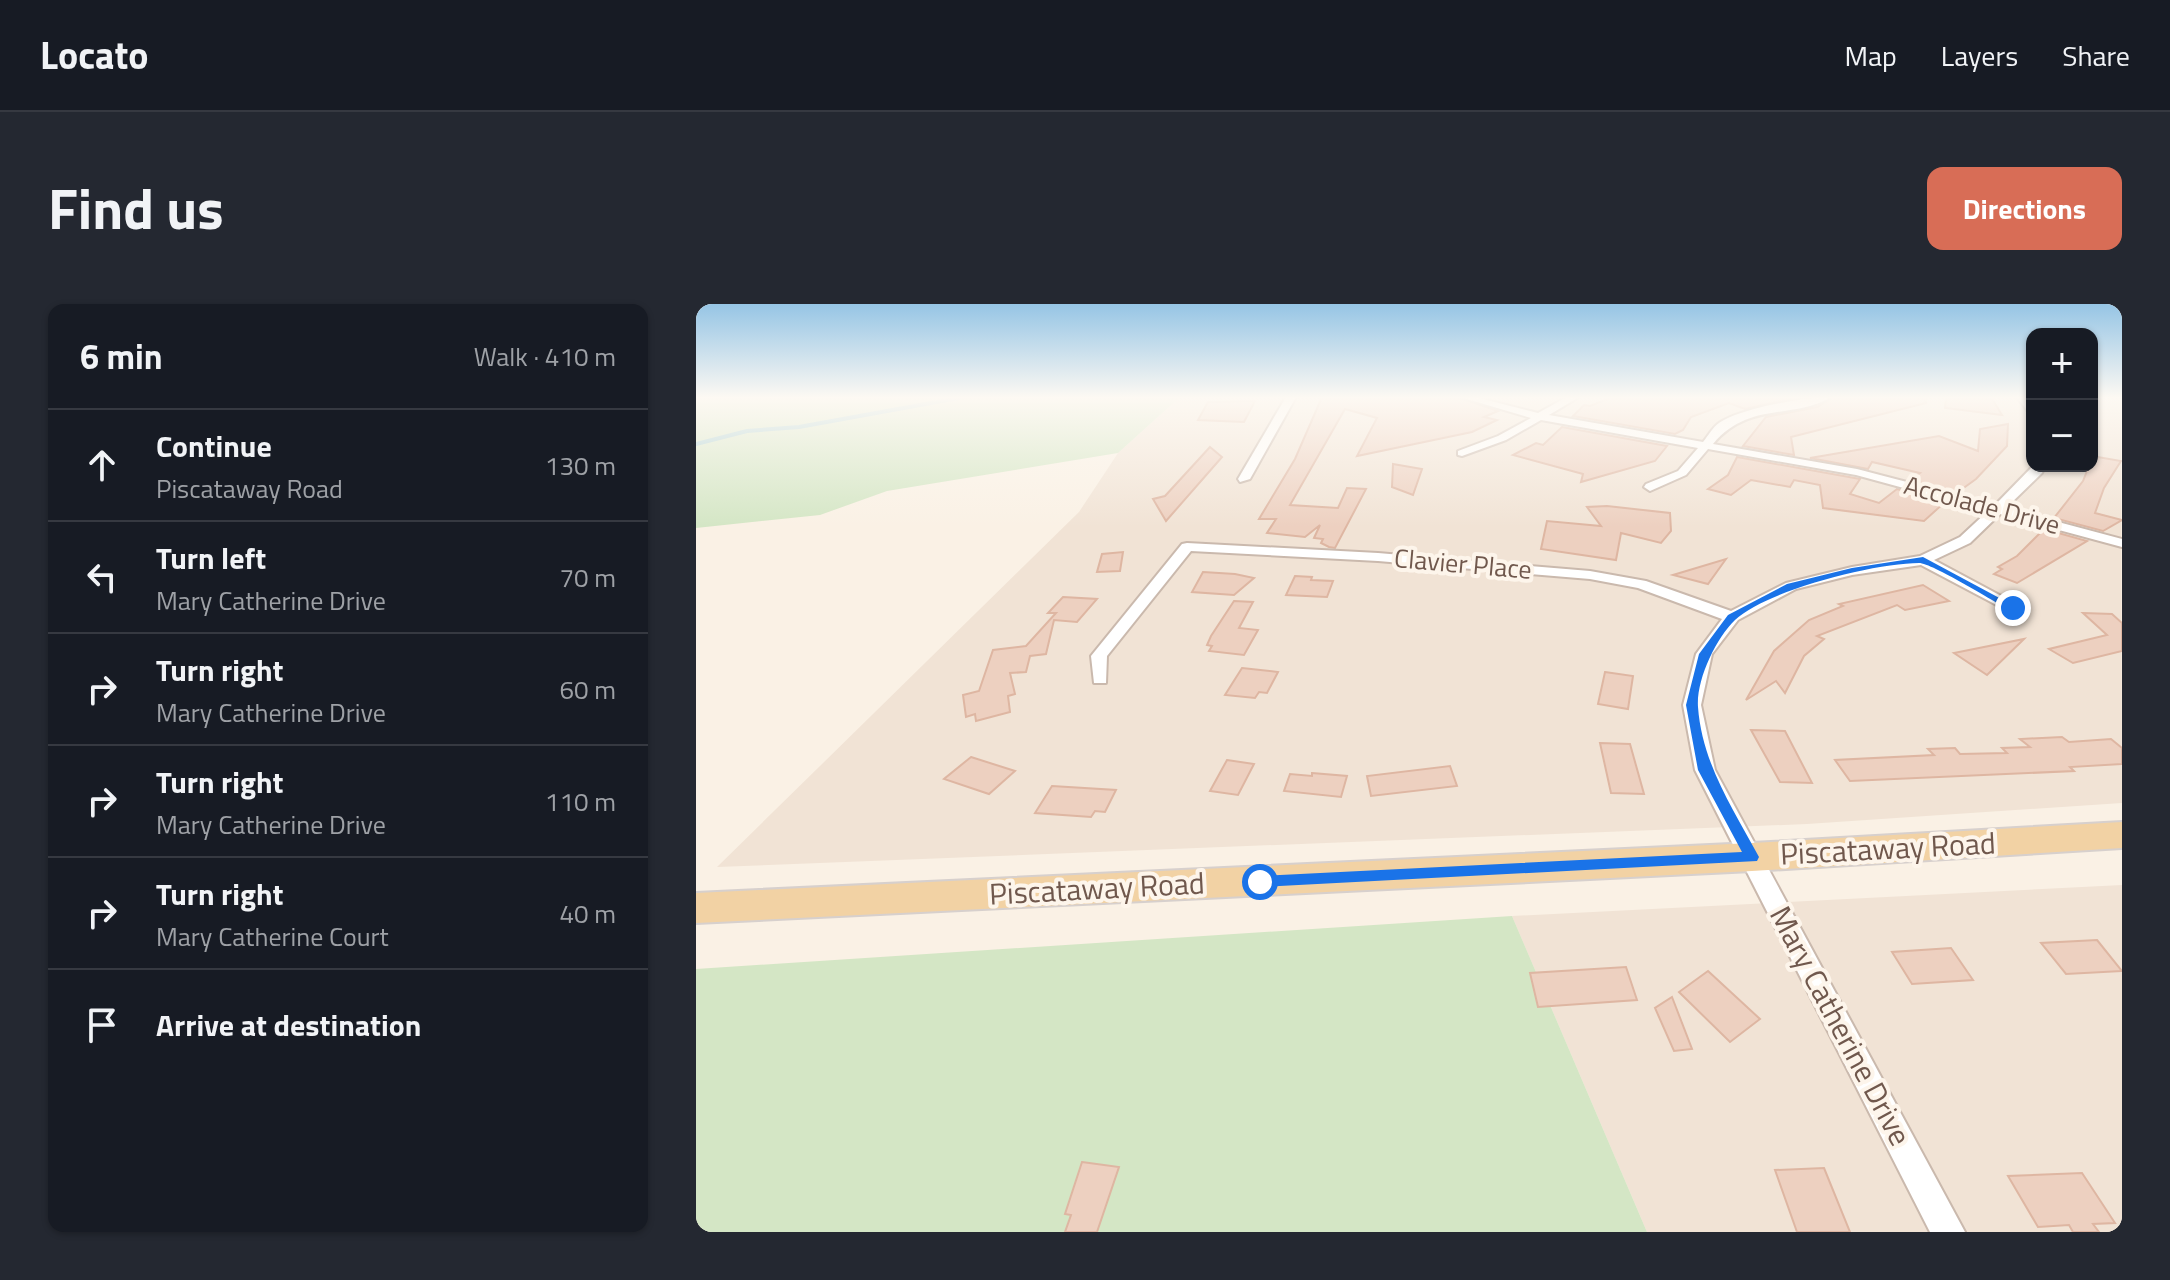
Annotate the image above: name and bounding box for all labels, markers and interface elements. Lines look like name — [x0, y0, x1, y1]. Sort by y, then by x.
text: Locato — [40, 26, 149, 84]
text: Map — [1844, 34, 1897, 77]
text: Layers — [1941, 34, 2018, 77]
text: Share — [2062, 34, 2130, 77]
text: Find us — [48, 166, 224, 251]
button: Directions — [1927, 167, 2122, 250]
map controls — [2026, 328, 2098, 472]
button: + — [2026, 328, 2098, 400]
text: 6 min — [80, 330, 163, 382]
text: Walk · 410 m — [474, 337, 616, 376]
button: − — [2026, 400, 2098, 472]
text: Continue — [156, 423, 272, 469]
icon: ahead — [80, 443, 124, 487]
text: 130 m — [545, 446, 616, 485]
street label: Accolade Drive — [1900, 465, 2064, 544]
text: Piscataway Road — [156, 469, 343, 508]
text: Turn left — [156, 535, 266, 581]
street label: Clavier Place — [1393, 538, 1533, 589]
icon: left — [80, 555, 124, 599]
text: 70 m — [559, 558, 616, 597]
text: Mary Catherine Drive — [156, 581, 386, 620]
route end — [1995, 590, 2031, 626]
text: Turn right — [156, 647, 284, 693]
icon: right — [80, 667, 124, 711]
text: 60 m — [559, 670, 616, 709]
text: Mary Catherine Drive — [156, 693, 386, 732]
text: Turn right — [156, 759, 284, 805]
icon: right — [80, 779, 124, 823]
text: 110 m — [545, 782, 616, 821]
text: Mary Catherine Drive — [156, 805, 386, 844]
street label: Piscataway Road — [1779, 819, 1997, 877]
street label: Piscataway Road — [988, 859, 1206, 917]
route start — [1242, 864, 1278, 900]
text: Turn right — [156, 871, 284, 917]
icon: right — [80, 891, 124, 935]
text: 40 m — [559, 894, 616, 933]
street label: Mary Catherine Drive — [1758, 898, 1923, 1153]
text: Mary Catherine Court — [156, 917, 389, 956]
text: Arrive at destination — [156, 1002, 421, 1048]
icon: arrive — [80, 1003, 124, 1047]

